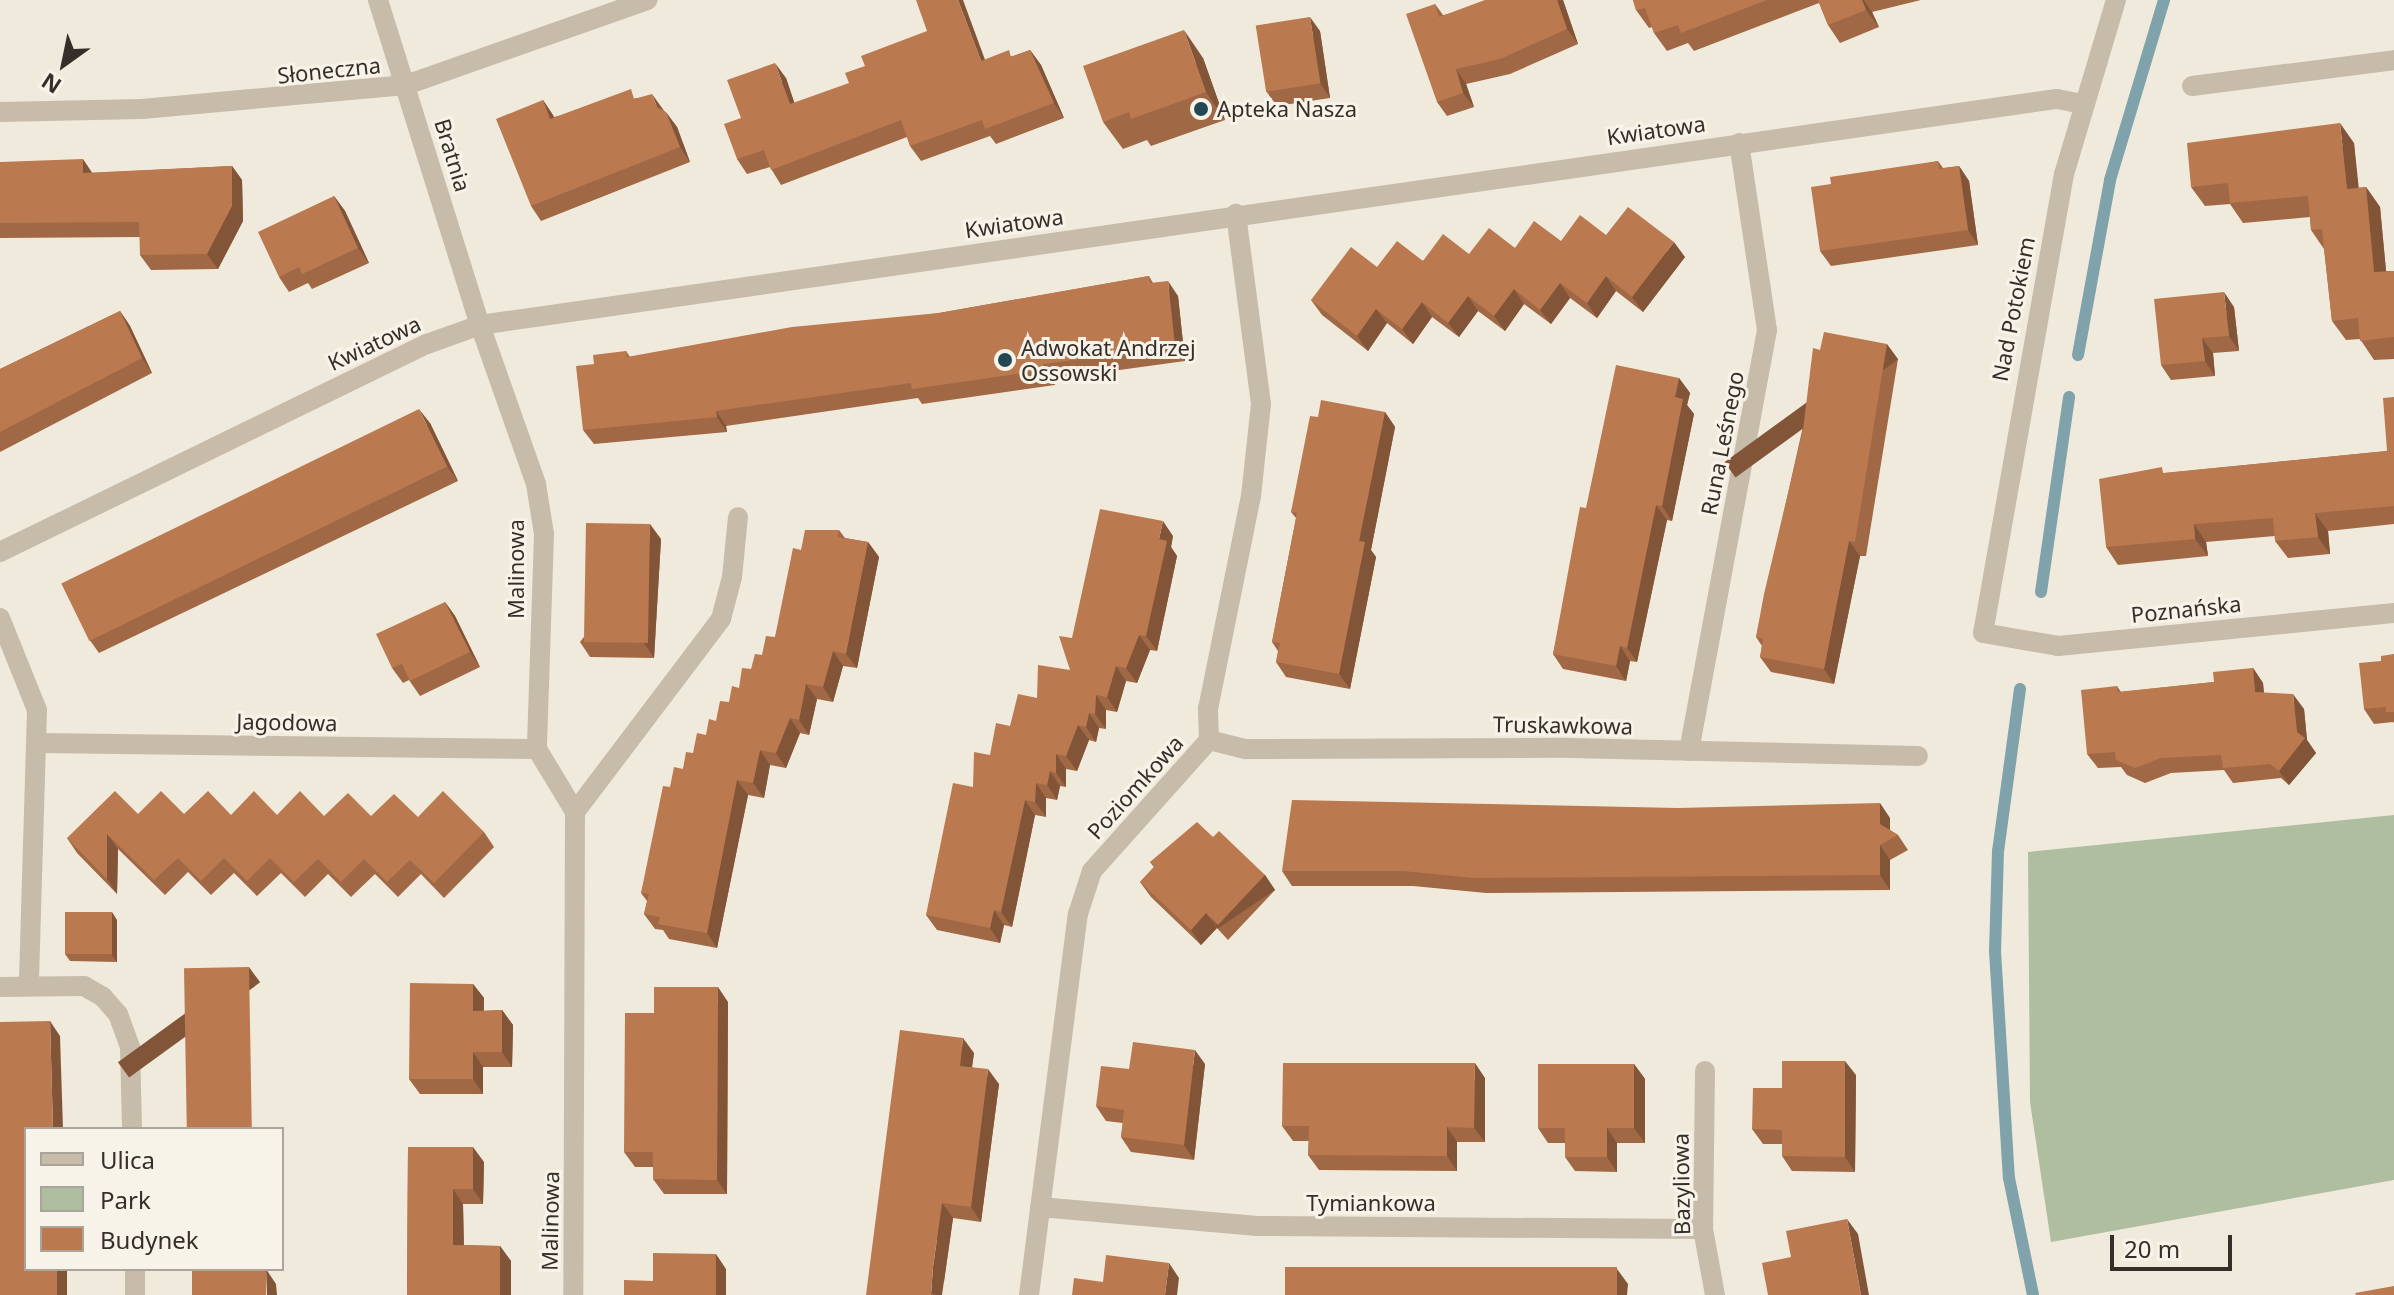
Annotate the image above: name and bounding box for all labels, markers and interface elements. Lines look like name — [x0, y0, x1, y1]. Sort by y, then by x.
north arrow — [24, 24, 104, 104]
street label: Słoneczna — [276, 51, 382, 89]
text: N — [35, 67, 67, 102]
place label: Apteka Nasza — [1217, 96, 1357, 122]
marker: Apteka Nasza — [1192, 100, 1210, 118]
street label: Kwiatowa — [1605, 110, 1707, 150]
street label: Bratnia — [429, 115, 477, 195]
street label: Kwiatowa — [963, 203, 1065, 243]
street label: Nad Potokiem — [1986, 235, 2040, 383]
street label: Kwiatowa — [323, 310, 425, 376]
place label: Adwokat Andrzej Ossowski — [1021, 334, 1196, 386]
marker: Adwokat Andrzej Ossowski — [996, 351, 1014, 369]
street label: Runa Leśnego — [1695, 369, 1749, 517]
street label: Malinowa — [503, 519, 529, 619]
street label: Poznańska — [2129, 590, 2243, 628]
street label: Jagodowa — [236, 708, 338, 736]
street label: Truskawkowa — [1493, 711, 1633, 739]
street label: Poziomkowa — [1082, 730, 1188, 844]
legend — [24, 1127, 284, 1271]
street label: Bazyliowa — [1667, 1133, 1695, 1235]
text: Ulica — [100, 1143, 155, 1176]
street label: Malinowa — [536, 1171, 564, 1271]
text: Park — [100, 1183, 151, 1216]
street label: Tymiankowa — [1306, 1190, 1436, 1216]
scale bar — [2114, 1219, 2236, 1269]
text: Budynek — [100, 1223, 199, 1256]
text: 20 m — [2124, 1232, 2180, 1265]

